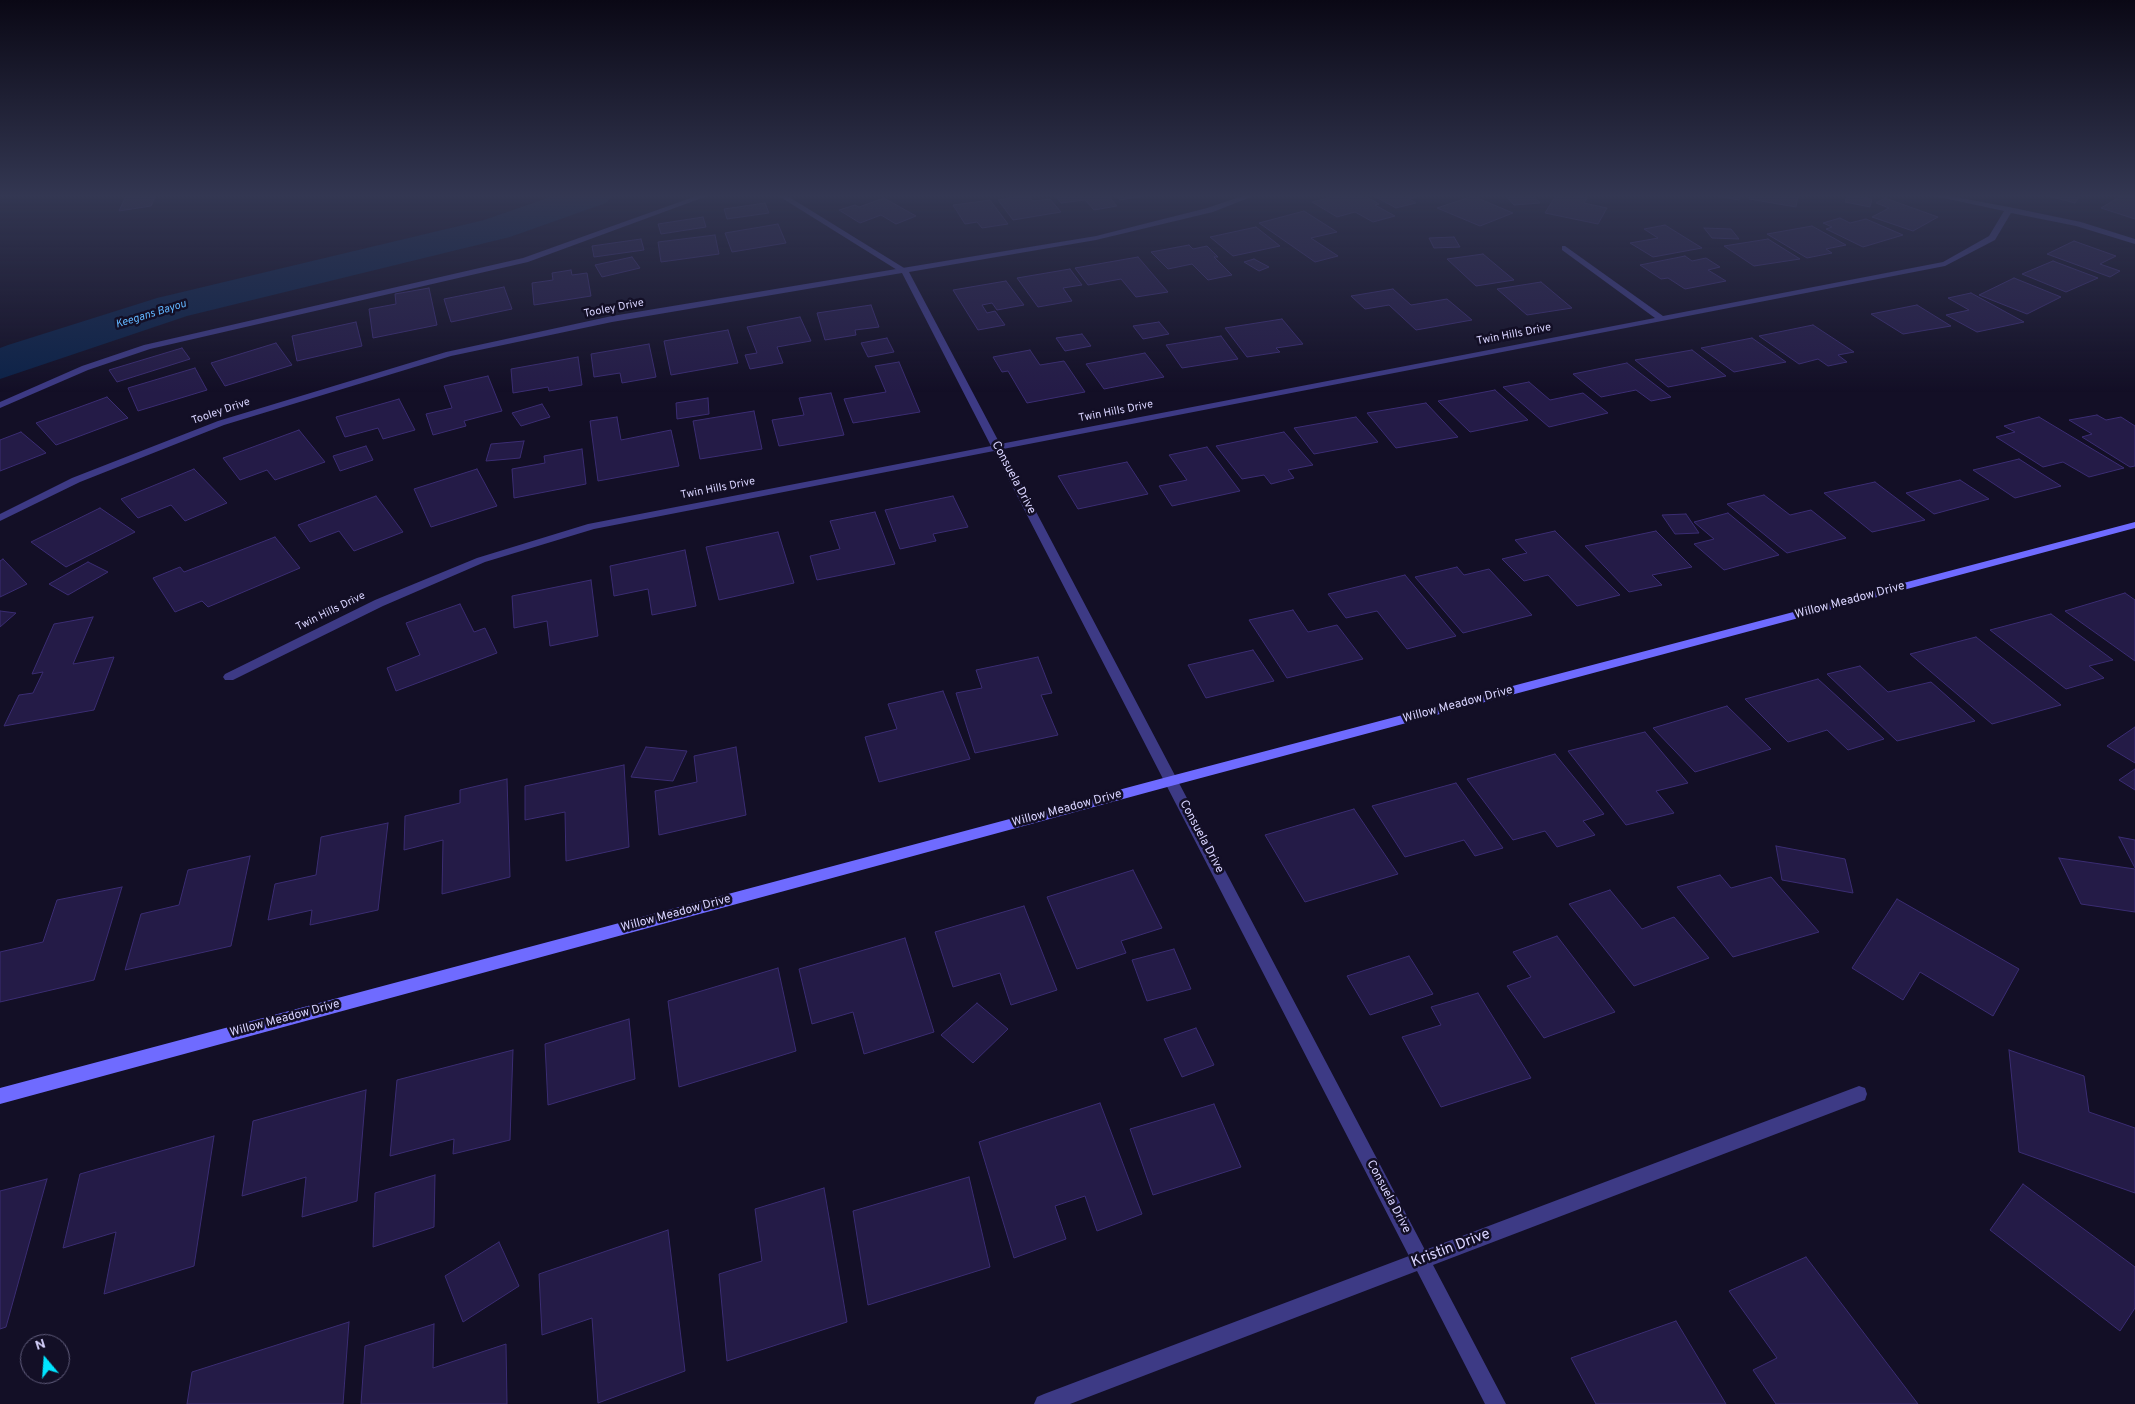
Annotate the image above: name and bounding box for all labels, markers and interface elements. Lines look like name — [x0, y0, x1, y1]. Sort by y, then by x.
street label: Tooley Drive — [583, 297, 645, 321]
water label: Keegans Bayou — [114, 298, 188, 332]
street label: Twin Hills Drive — [1476, 321, 1552, 349]
street label: Tooley Drive — [190, 396, 252, 428]
street label: Twin Hills Drive — [1078, 398, 1154, 426]
street label: Consuela Drive — [988, 439, 1038, 517]
street label: Twin Hills Drive — [680, 475, 756, 503]
street label: Willow Meadow Drive — [1794, 579, 1906, 623]
street label: Twin Hills Drive — [294, 590, 368, 634]
street label: Willow Meadow Drive — [1402, 683, 1514, 727]
street label: Willow Meadow Drive — [1011, 787, 1123, 831]
street label: Consuela Drive — [1176, 798, 1226, 876]
street label: Willow Meadow Drive — [620, 892, 732, 936]
street label: Willow Meadow Drive — [229, 997, 341, 1041]
street label: Consuela Drive — [1363, 1158, 1413, 1236]
street label: Kristin Drive — [1409, 1226, 1493, 1272]
north arrow — [20, 1334, 70, 1384]
text: N — [33, 1336, 48, 1355]

